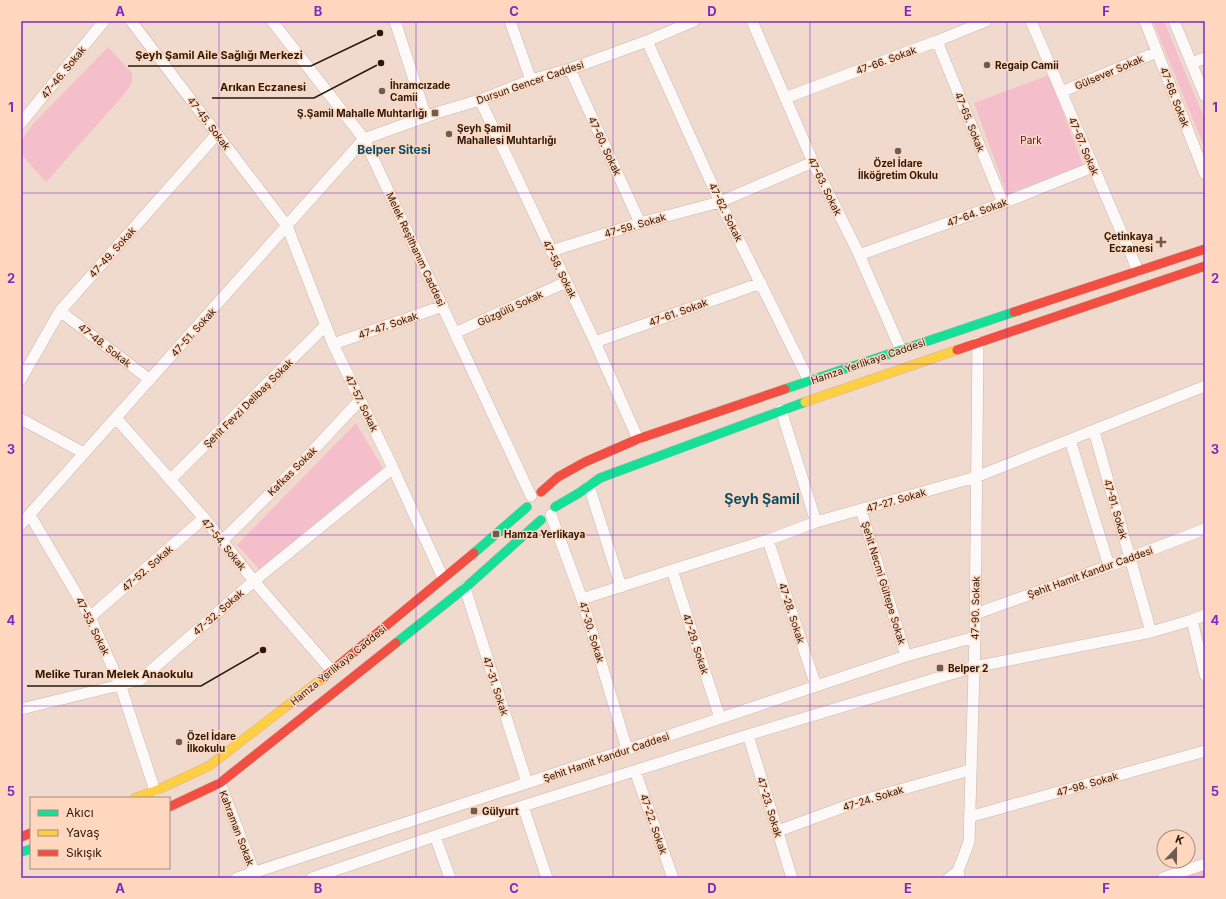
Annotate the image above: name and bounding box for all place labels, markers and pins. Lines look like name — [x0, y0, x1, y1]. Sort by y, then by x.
callout: Şeyh Şamil Aile Sağlığı Merkezi — [128, 43, 311, 66]
place label: Regaip Camii — [995, 59, 1059, 72]
marker: Regaip Camii — [982, 60, 992, 70]
callout: Arıkan Eczanesi — [212, 75, 314, 98]
place label: İhramcızade Camii — [390, 78, 450, 103]
marker: İhramcızade Camii — [377, 86, 387, 96]
place label: Ş.Şamil Mahalle Muhtarlığı — [297, 107, 427, 120]
marker: Ş.Şamil Mahalle Muhtarlığı — [430, 108, 440, 118]
place label: Şeyh Şamil Mahallesi Muhtarlığı — [457, 122, 556, 147]
marker: Şeyh Şamil Mahallesi Muhtarlığı — [444, 129, 454, 139]
marker: Özel İdare İlköğretim Okulu — [893, 146, 903, 156]
place label: Özel İdare İlköğretim Okulu — [858, 156, 938, 182]
place label: Çetinkaya Eczanesi — [1104, 230, 1153, 254]
marker: Çetinkaya Eczanesi — [1156, 237, 1166, 247]
place label: Hamza Yerlikaya — [504, 528, 585, 541]
marker: Hamza Yerlikaya — [491, 529, 501, 539]
place label: Belper 2 — [948, 662, 988, 674]
callout: Melike Turan Melek Anaokulu — [27, 663, 201, 686]
marker: Belper 2 — [935, 663, 945, 673]
place label: Özel İdare İlkokulu — [187, 729, 236, 754]
marker: Özel İdare İlkokulu — [174, 737, 184, 747]
place label: Gülyurt — [482, 805, 519, 818]
marker: Gülyurt — [469, 806, 479, 816]

